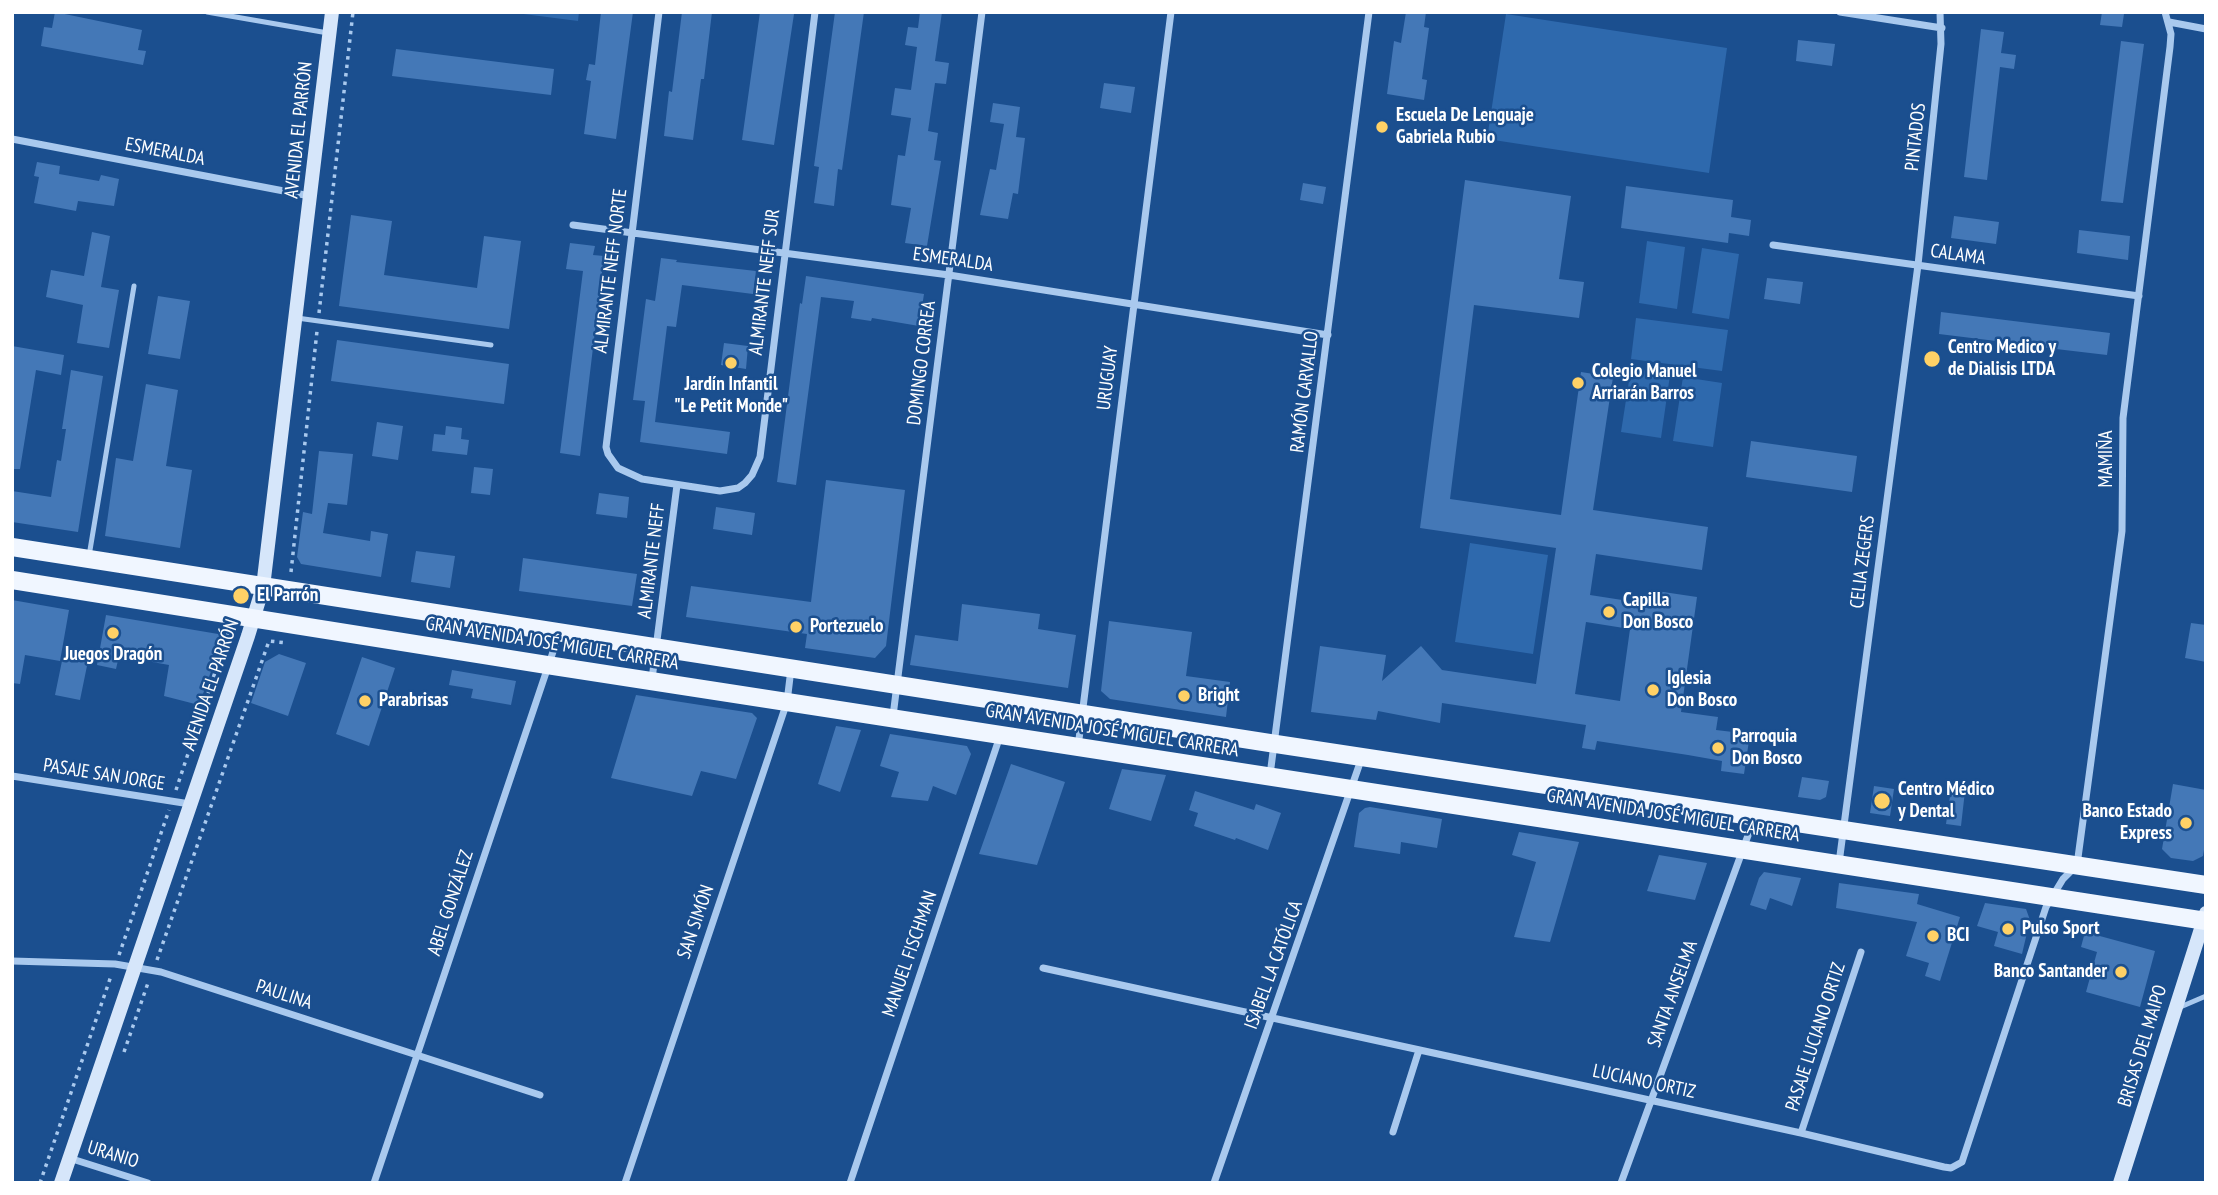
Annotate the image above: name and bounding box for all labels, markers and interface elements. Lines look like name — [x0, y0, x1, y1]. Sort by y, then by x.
street label: AVENIDA EL PARRÓN — [280, 60, 318, 200]
street label: PINTADOS — [1901, 102, 1931, 172]
place label: Escuela De Lenguaje Gabriela Rubio — [1396, 105, 1534, 149]
marker: Escuela De Lenguaje Gabriela Rubio — [1374, 119, 1390, 135]
street label: ESMERALDA — [123, 133, 207, 171]
street label: ALMIRANTE NEFF NORTE — [590, 187, 632, 355]
street label: ALMIRANTE NEFF SUR — [745, 208, 785, 356]
street label: CALAMA — [1929, 240, 1987, 270]
street label: ESMERALDA — [911, 243, 995, 277]
street label: DOMINGO CORREA — [903, 300, 941, 426]
street label: RAMÓN CARVALLO — [1286, 330, 1324, 454]
place label: Centro Medico y de Dialisis LTDA — [1948, 337, 2056, 381]
street label: URUGUAY — [1093, 345, 1123, 411]
marker: Centro Medico y de Dialisis LTDA — [1922, 349, 1942, 369]
marker: Jardín Infantil "Le Petit Monde" — [723, 355, 739, 371]
place label: Colegio Manuel Arriarán Barros — [1592, 361, 1697, 405]
place label: Jardín Infantil "Le Petit Monde" — [674, 374, 788, 418]
marker: Colegio Manuel Arriarán Barros — [1570, 375, 1586, 391]
street label: MAMIÑA — [2096, 431, 2118, 487]
street label: ALMIRANTE NEFF — [634, 502, 670, 620]
street label: CELIA ZEGERS — [1846, 514, 1880, 610]
place label: El Parrón — [257, 585, 318, 607]
marker: El Parrón — [231, 586, 251, 606]
place label: Capilla Don Bosco — [1623, 590, 1693, 634]
marker: Capilla Don Bosco — [1601, 604, 1617, 620]
street label: GRAN AVENIDA JOSÉ MIGUEL CARRERA — [424, 613, 680, 675]
street label: AVENIDA EL PARRÓN — [178, 616, 244, 754]
place label: Portezuelo — [810, 616, 884, 638]
marker: Portezuelo — [788, 619, 804, 635]
marker: Juegos Dragón — [105, 625, 121, 641]
place label: Juegos Dragón — [64, 644, 162, 666]
place label: Iglesia Don Bosco — [1667, 668, 1737, 712]
marker: Iglesia Don Bosco — [1645, 682, 1661, 698]
place label: Bright — [1198, 685, 1240, 707]
marker: Bright — [1176, 688, 1192, 704]
place label: Parabrisas — [379, 690, 448, 712]
marker: Parabrisas — [357, 693, 373, 709]
street label: GRAN AVENIDA JOSÉ MIGUEL CARRERA — [984, 700, 1240, 762]
place label: Parroquia Don Bosco — [1732, 726, 1802, 770]
marker: Parroquia Don Bosco — [1710, 740, 1726, 756]
street label: PASAJE SAN JORGE — [42, 754, 166, 796]
place label: Centro Médico y Dental — [1898, 779, 1995, 823]
street label: GRAN AVENIDA JOSÉ MIGUEL CARRERA — [1545, 785, 1801, 847]
marker: Centro Médico y Dental — [1872, 791, 1892, 811]
place label: Banco Estado Express — [2082, 801, 2172, 845]
marker: Banco Estado Express — [2178, 815, 2194, 831]
street label: ABEL GONZÁLEZ — [423, 847, 479, 959]
street label: SAN SIMÓN — [673, 882, 719, 962]
street label: MANUEL FISCHMAN — [878, 888, 942, 1020]
street label: ISABEL LA CATÓLICA — [1240, 897, 1308, 1033]
place label: Pulso Sport — [2022, 918, 2100, 940]
marker: Pulso Sport — [2000, 921, 2016, 937]
place label: BCI — [1947, 925, 1970, 947]
marker: BCI — [1925, 928, 1941, 944]
street label: SANTA ANSELMA — [1643, 937, 1703, 1051]
street label: PASAJE LUCIANO ORTIZ — [1781, 960, 1851, 1114]
place label: Banco Santander — [1994, 961, 2107, 983]
marker: Banco Santander — [2113, 964, 2129, 980]
street label: PAULINA — [253, 975, 315, 1015]
street label: BRISAS DEL MAIPO — [2114, 982, 2172, 1110]
street label: LUCIANO ORTIZ — [1591, 1060, 1697, 1104]
street label: URANIO — [84, 1136, 142, 1174]

